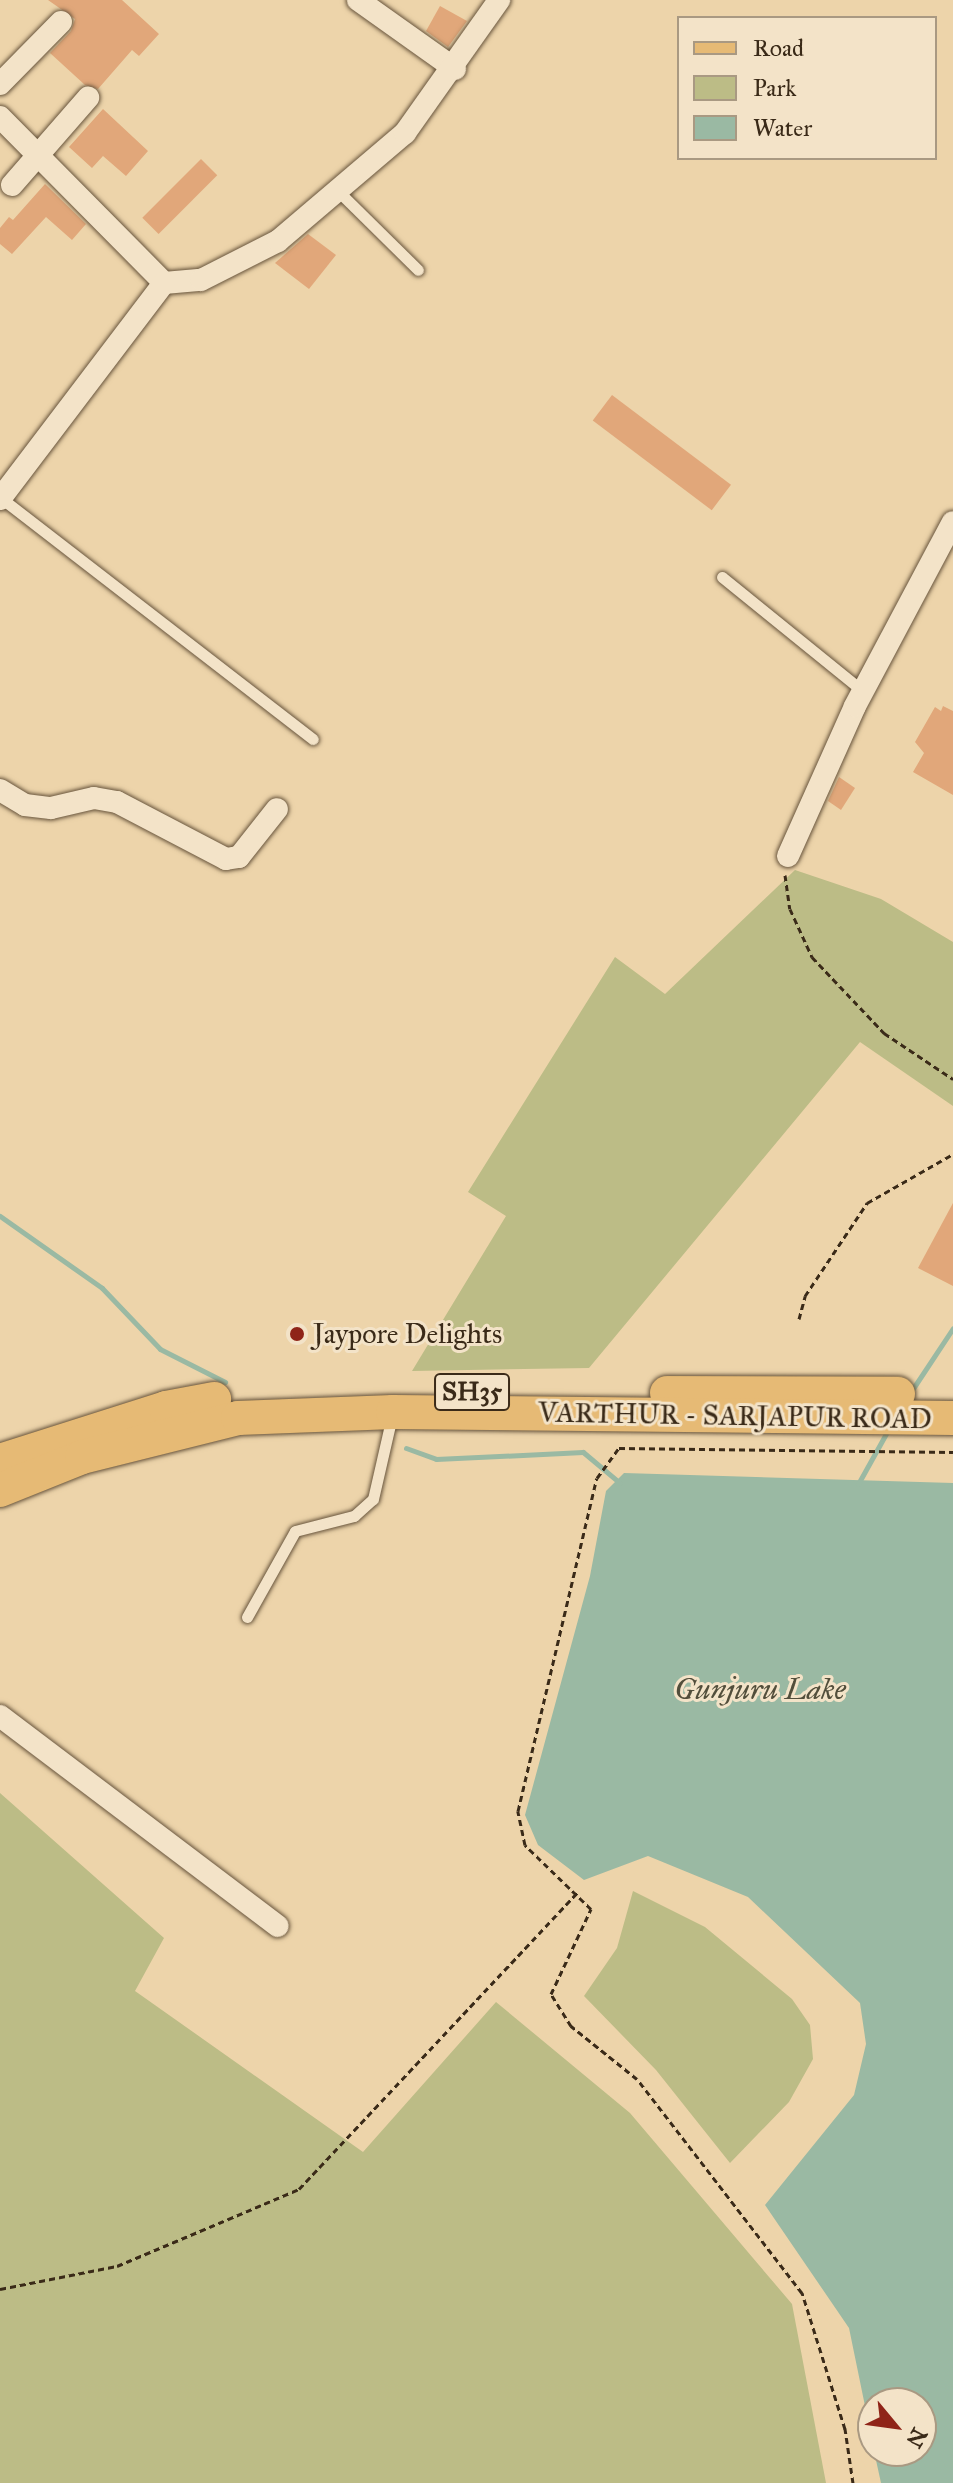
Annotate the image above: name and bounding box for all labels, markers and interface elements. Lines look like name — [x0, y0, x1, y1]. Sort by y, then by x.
legend — [677, 16, 937, 160]
text: Road — [753, 33, 804, 63]
text: Park — [753, 73, 796, 103]
text: Water — [753, 113, 812, 143]
place label: Jaypore Delights — [313, 1317, 502, 1351]
marker: Jaypore Delights — [288, 1325, 306, 1343]
road number: SH35 — [434, 1370, 510, 1414]
street label: VARTHUR - SARJAPUR ROAD — [538, 1396, 932, 1436]
water label: Gunjuru Lake — [674, 1671, 846, 1707]
north arrow — [857, 2387, 937, 2467]
text: N — [900, 2423, 933, 2453]

